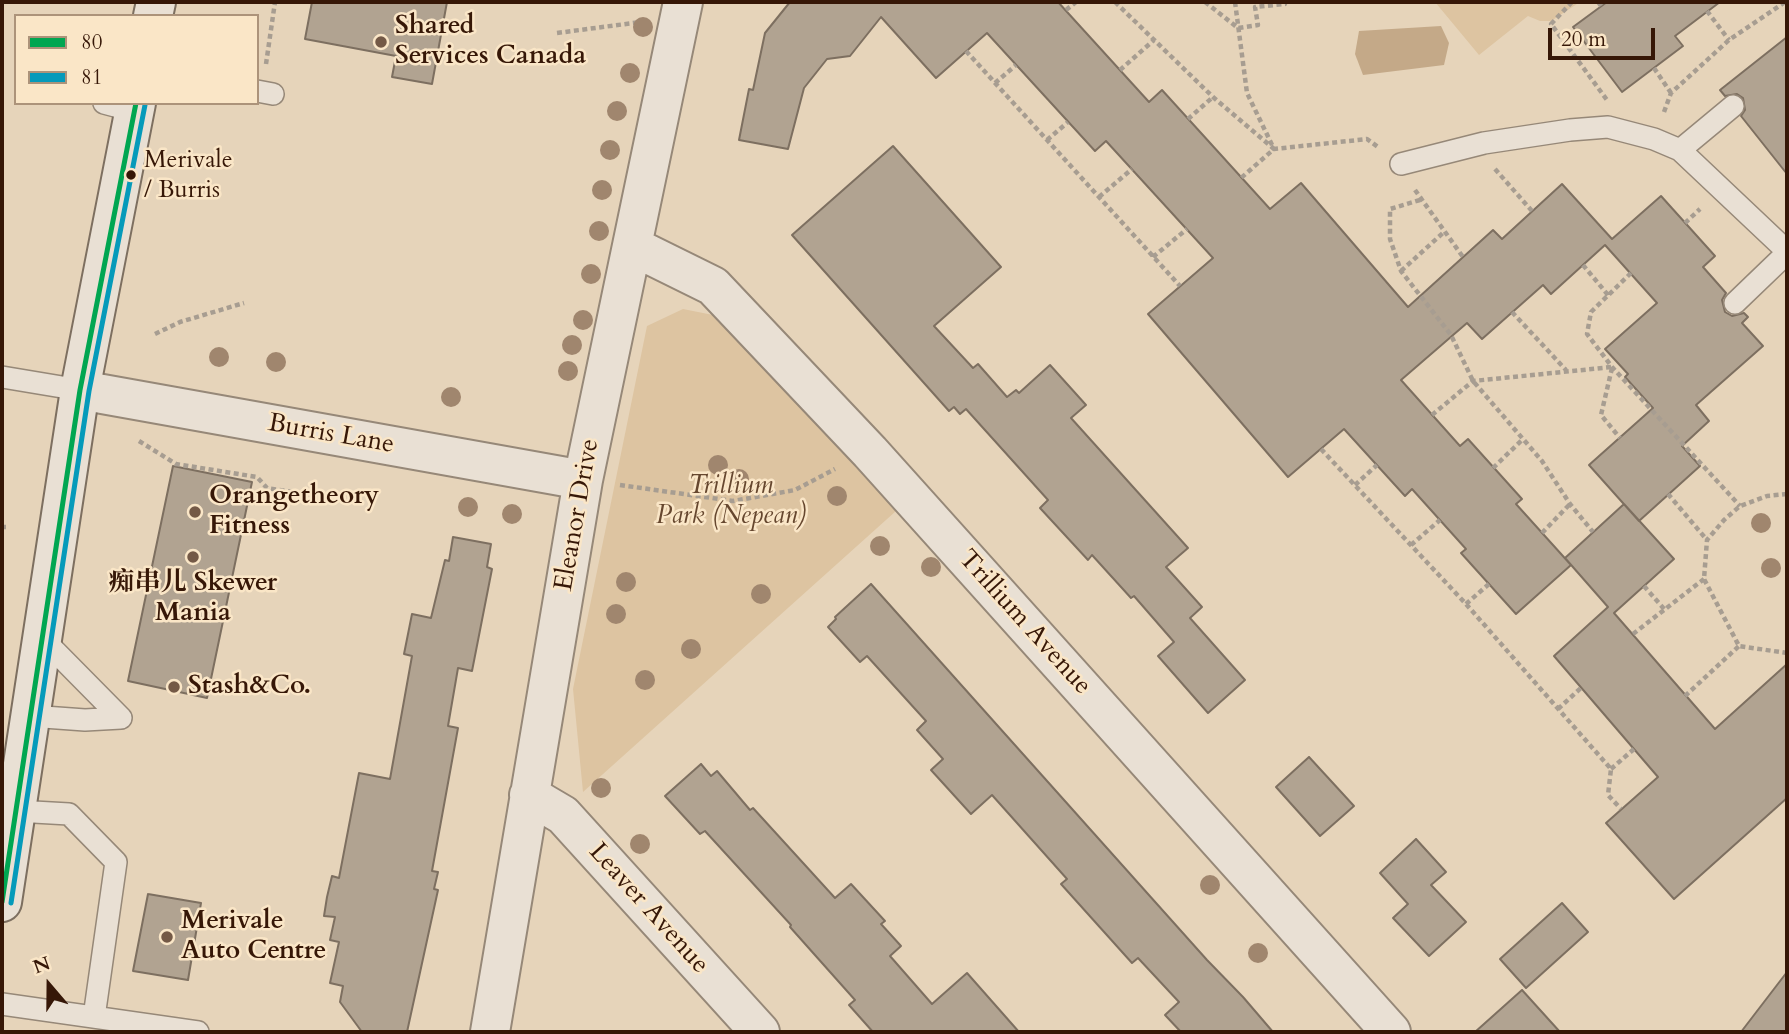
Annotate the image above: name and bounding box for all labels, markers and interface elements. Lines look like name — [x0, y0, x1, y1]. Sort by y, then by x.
place label: Shared Services Canada — [395, 11, 586, 72]
legend — [14, 14, 259, 105]
scale bar — [1551, 14, 1658, 58]
text: 20 m — [1561, 25, 1606, 54]
text: 80 — [81, 28, 103, 57]
marker: Shared Services Canada — [373, 34, 389, 50]
text: 81 — [81, 63, 103, 92]
place label: Merivale / Burris — [144, 147, 233, 203]
marker: Merivale / Burris — [124, 168, 138, 182]
street label: Burris Lane — [266, 409, 396, 461]
street label: Eleanor Drive — [549, 437, 607, 593]
park label: Trillium Park (Nepean) — [656, 471, 806, 532]
place label: Orangetheory Fitness — [209, 481, 379, 542]
marker: Orangetheory Fitness — [187, 504, 203, 520]
street label: Trillium Avenue — [951, 544, 1097, 702]
marker: 痴串儿 Skewer Mania — [185, 549, 201, 565]
place label: 痴串儿 Skewer Mania — [109, 568, 277, 630]
place label: Stash&Co. — [188, 671, 311, 703]
marker: Stash&Co. — [166, 679, 182, 695]
street label: Leaver Avenue — [581, 837, 715, 981]
place label: Merivale Auto Centre — [181, 906, 326, 968]
marker: Merivale Auto Centre — [159, 929, 175, 945]
north arrow — [14, 950, 84, 1020]
text: N — [30, 950, 54, 980]

